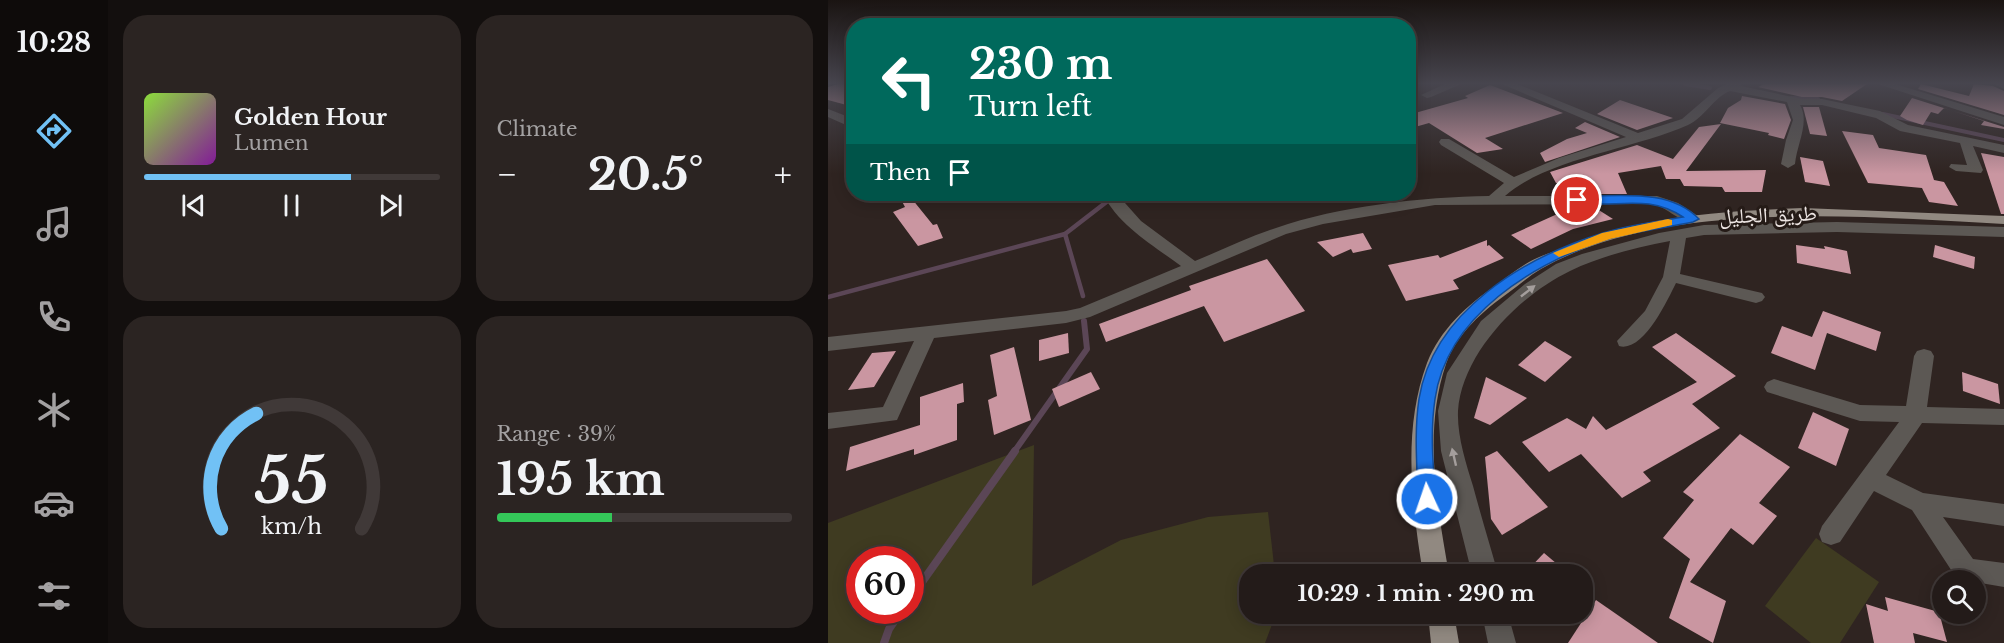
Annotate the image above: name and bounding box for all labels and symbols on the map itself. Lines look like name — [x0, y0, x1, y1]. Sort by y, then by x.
pin — [1551, 174, 1602, 225]
street label: طريق الجليل — [1719, 200, 1817, 230]
one-way arrow — [1519, 285, 1535, 297]
one-way arrow — [1449, 447, 1458, 466]
position arrow — [1395, 467, 1459, 531]
speed limit sign: 60 — [846, 546, 924, 624]

